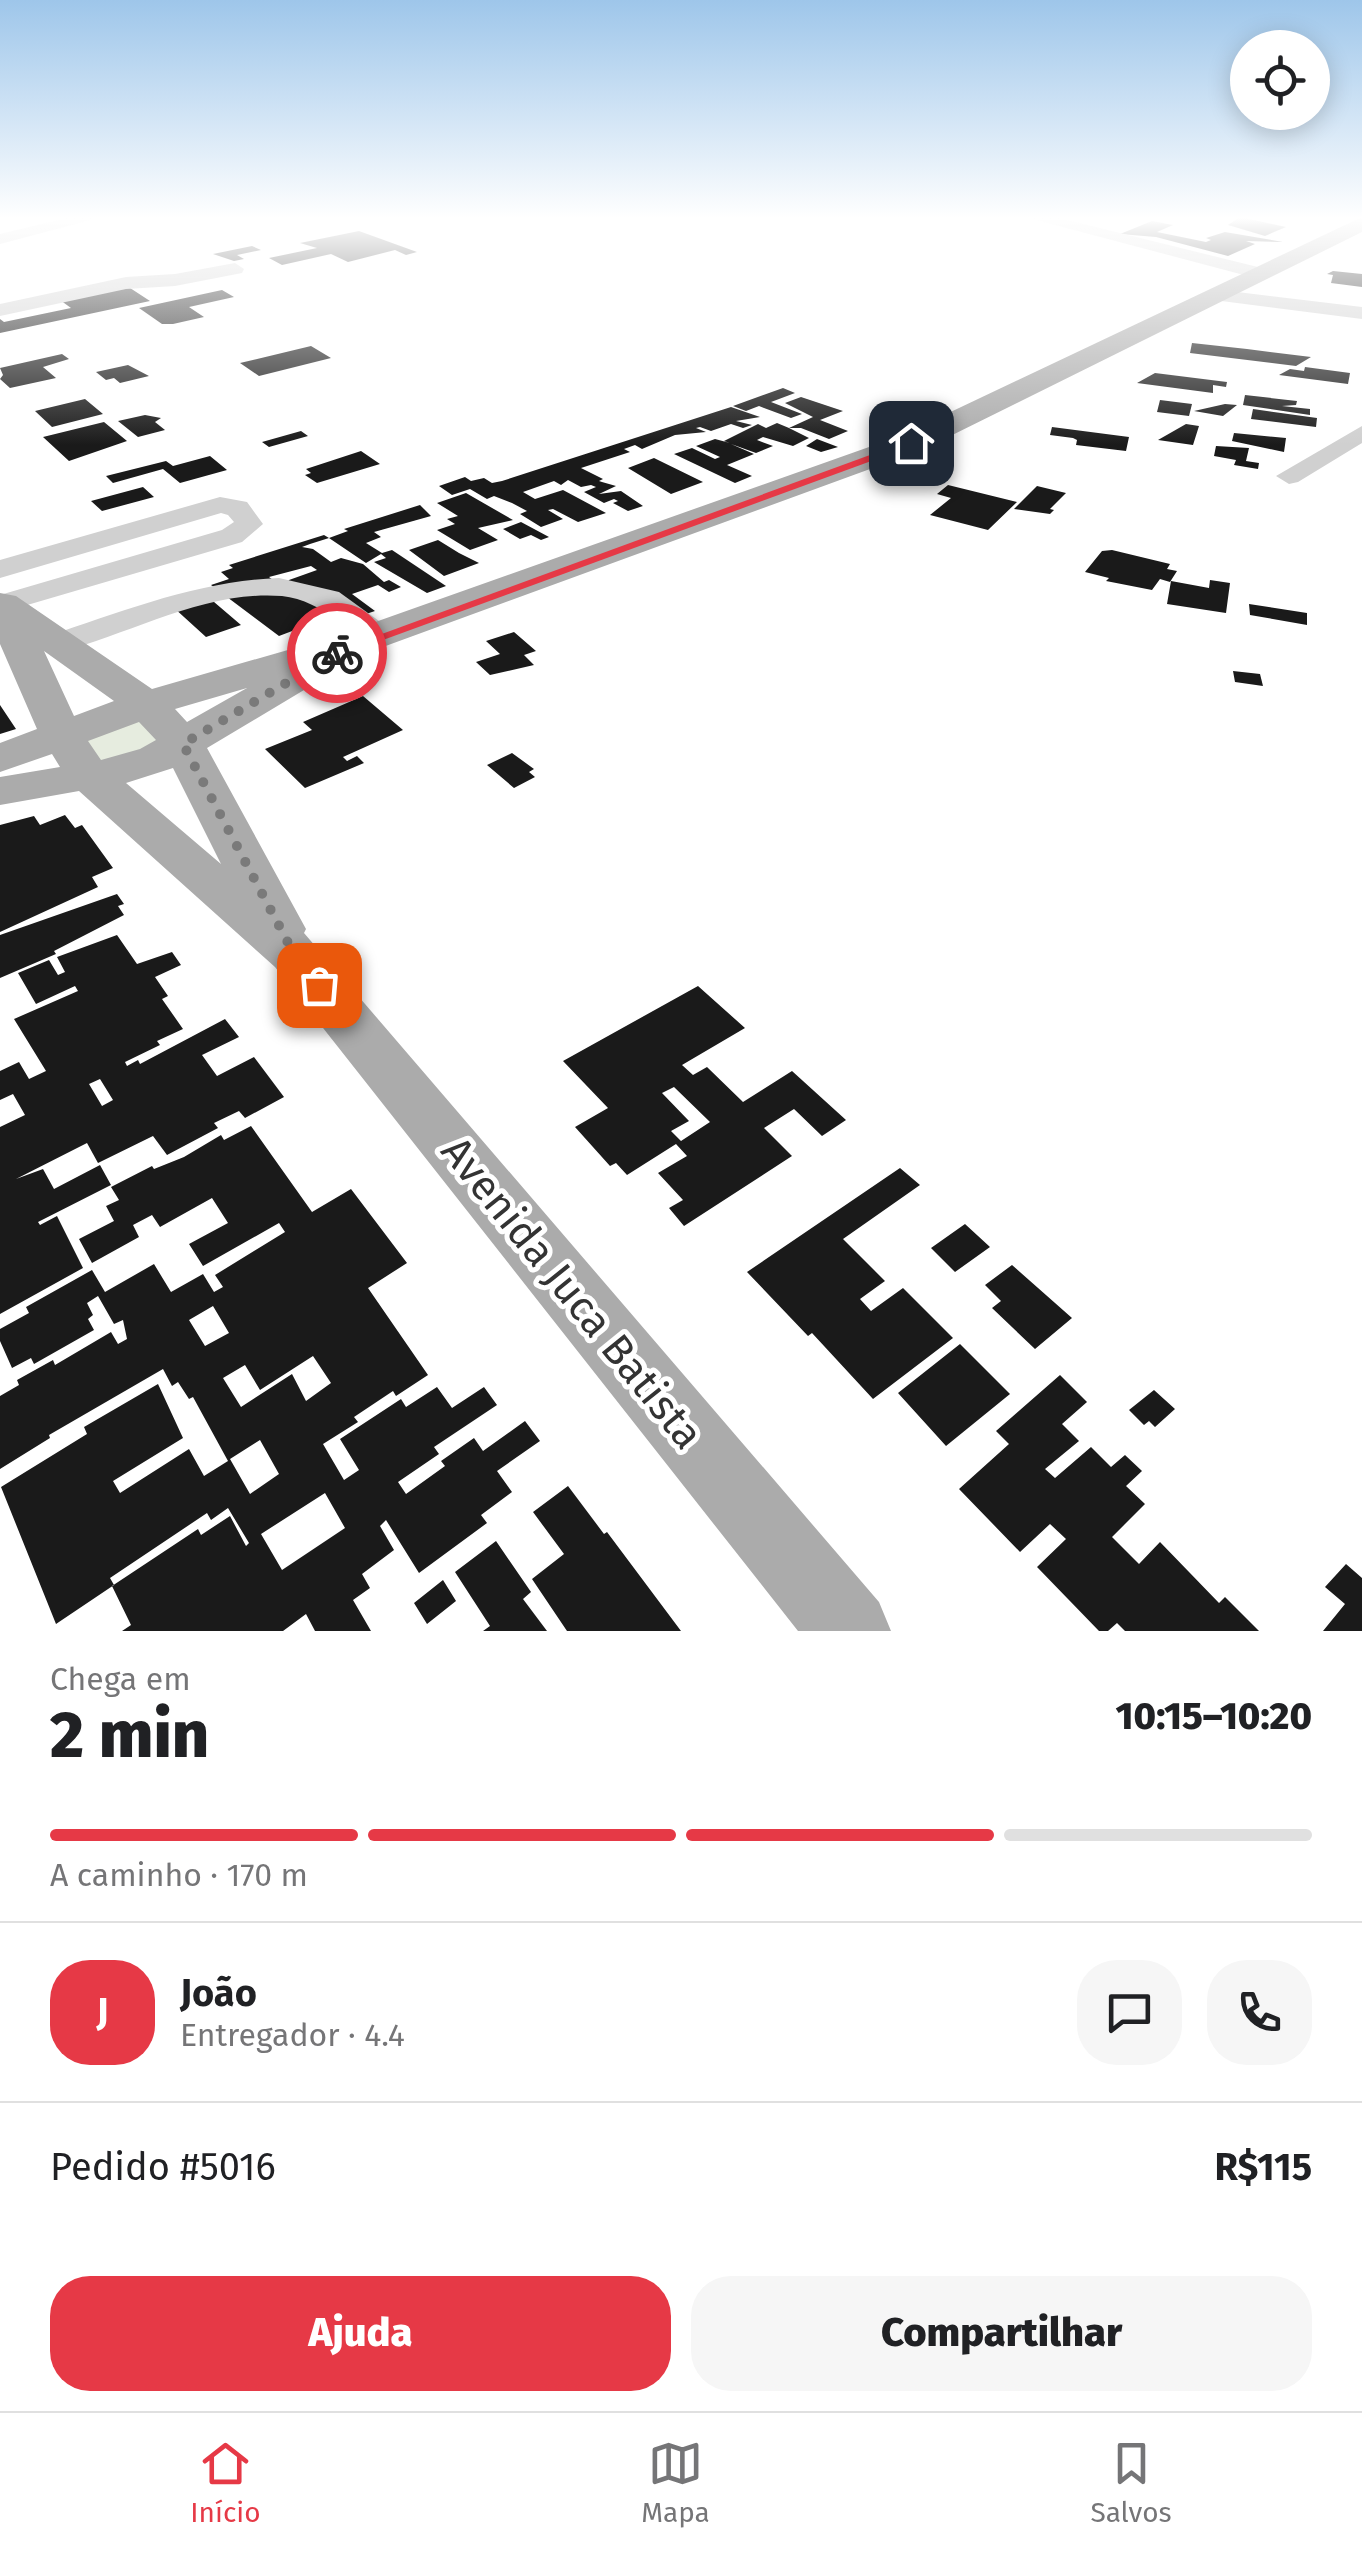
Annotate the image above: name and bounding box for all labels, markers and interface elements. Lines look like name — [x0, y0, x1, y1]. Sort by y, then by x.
map controls — [1230, 30, 1330, 130]
button: locate — [1230, 30, 1330, 130]
pin — [869, 401, 954, 486]
icon: home — [884, 416, 939, 471]
courier — [287, 603, 387, 703]
icon: bike — [310, 626, 365, 681]
pin — [277, 943, 362, 1028]
icon: bag — [292, 958, 347, 1013]
street label: Avenida Juca Batista — [431, 1127, 713, 1459]
text: Chega em — [50, 1660, 191, 1698]
text: 10:15–10:20 — [1116, 1693, 1312, 1739]
text: 2 min — [50, 1696, 209, 1774]
text: A caminho · 170 m — [50, 1856, 308, 1894]
button: chat — [1077, 1960, 1182, 2065]
button: phone — [1207, 1960, 1312, 2065]
text: João — [180, 1970, 257, 2016]
text: J — [96, 1989, 109, 2035]
text: Entregador · 4.4 — [180, 2016, 405, 2054]
text: Pedido #5016 — [50, 2144, 276, 2190]
text: R$115 — [1214, 2144, 1312, 2190]
button: Ajuda — [50, 2276, 671, 2391]
button: Compartilhar — [691, 2276, 1312, 2391]
tab: Início — [190, 2436, 261, 2529]
tab: Mapa — [641, 2436, 710, 2529]
tab: Salvos — [1090, 2436, 1172, 2529]

